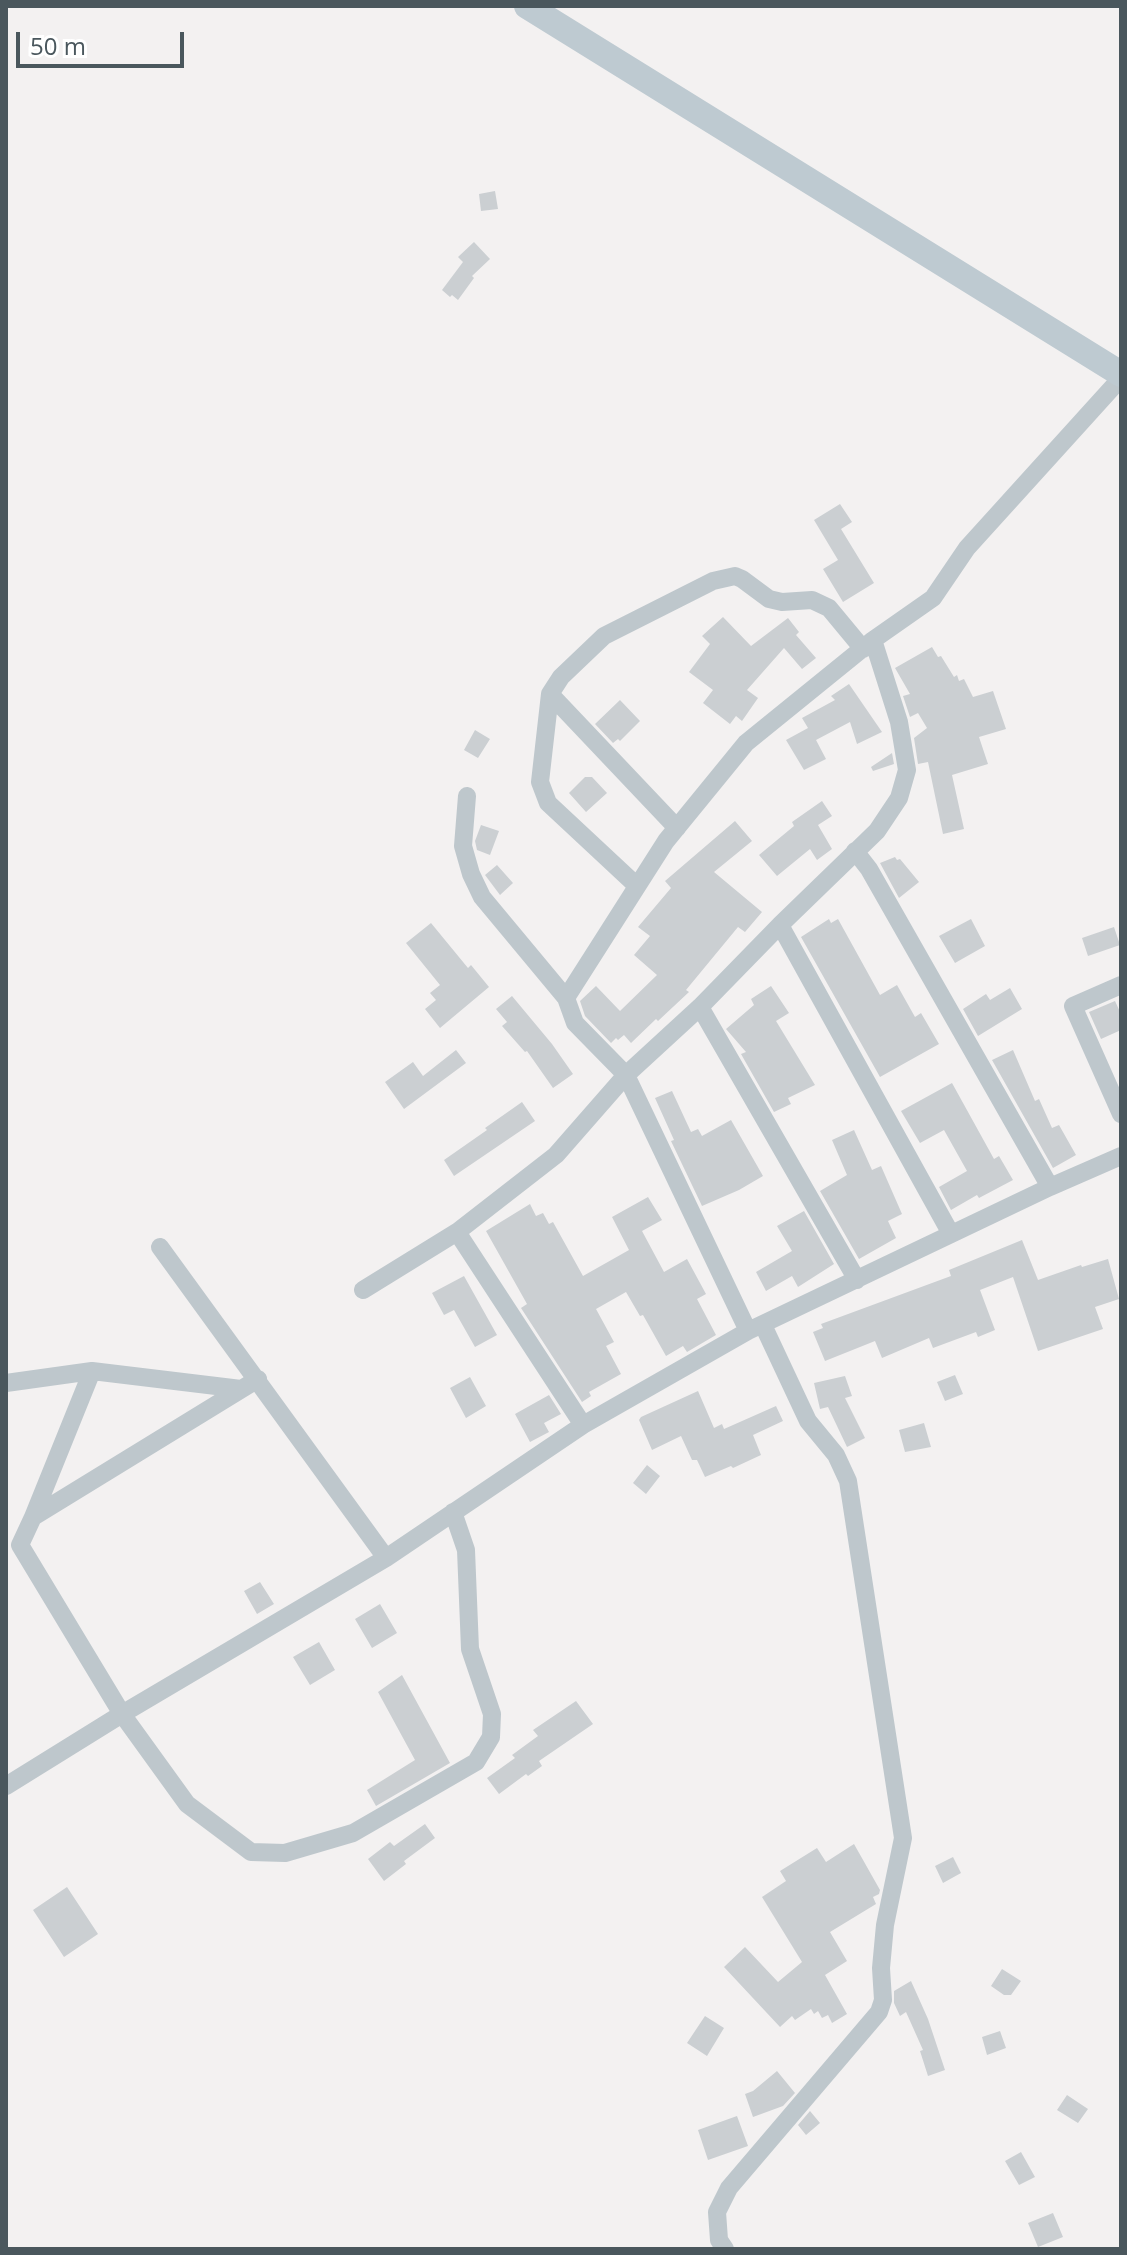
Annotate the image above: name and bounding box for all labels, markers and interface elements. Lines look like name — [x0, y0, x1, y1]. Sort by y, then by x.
scale bar — [20, 16, 188, 66]
text: 50 m — [30, 29, 86, 62]

